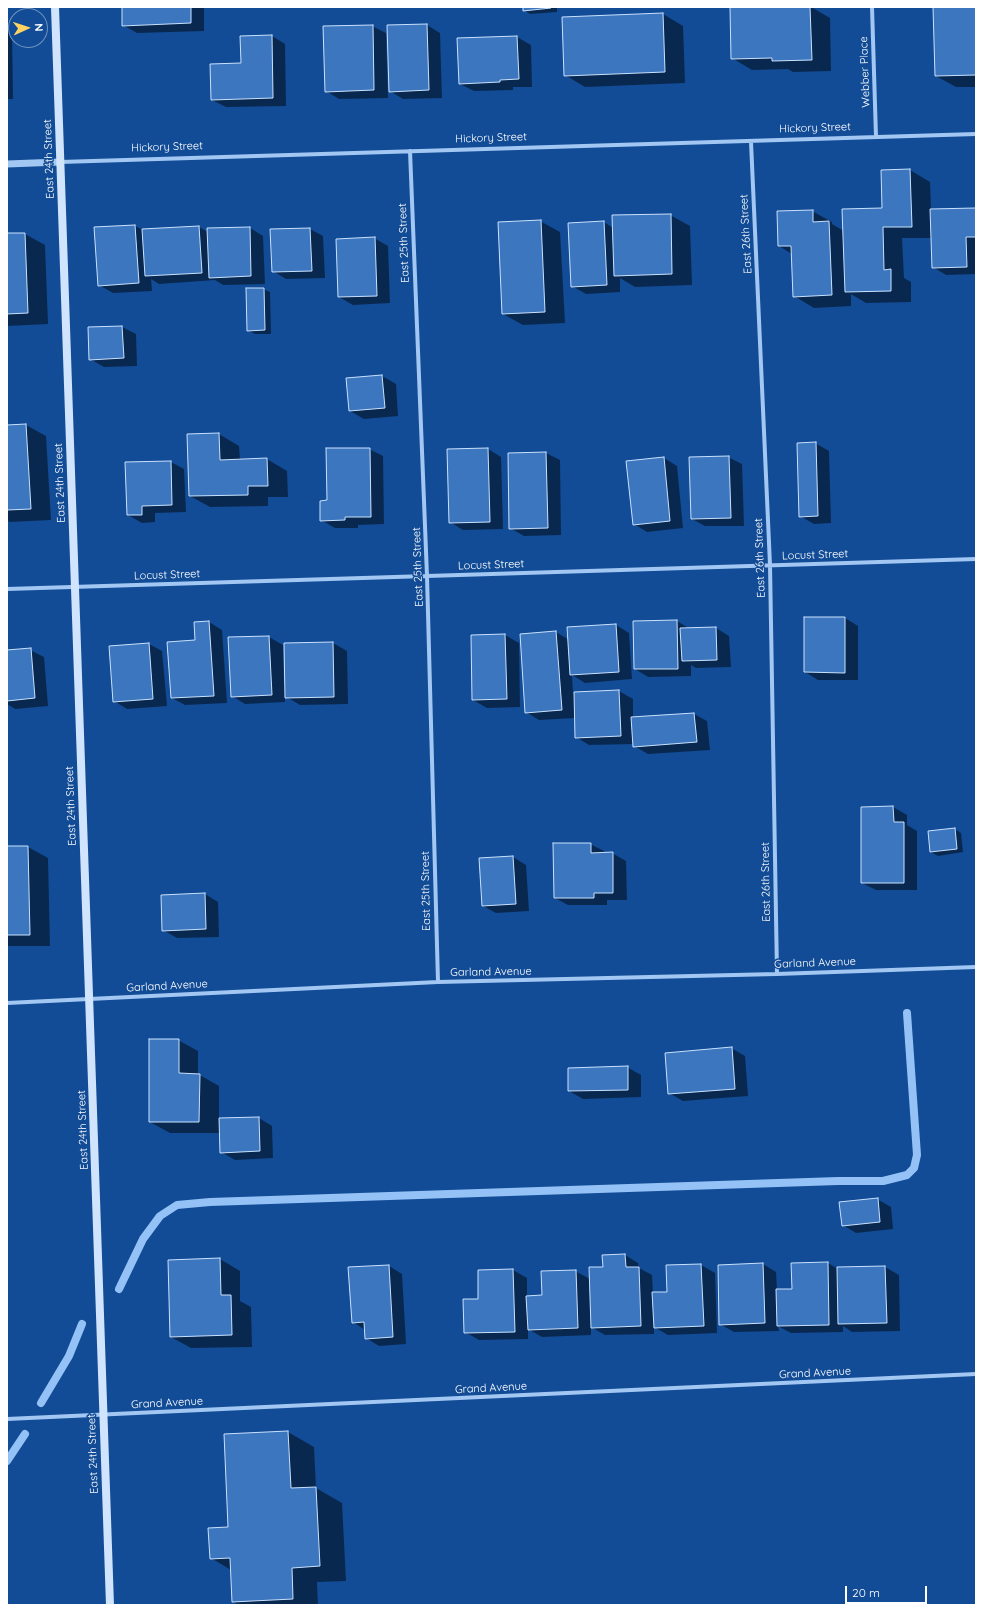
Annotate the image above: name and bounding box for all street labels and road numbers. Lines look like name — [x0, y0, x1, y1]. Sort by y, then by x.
street label: Webber Place — [857, 36, 873, 108]
street label: East 24th Street — [41, 119, 57, 199]
street label: Hickory Street — [779, 120, 851, 136]
street label: Hickory Street — [455, 130, 527, 146]
street label: Hickory Street — [131, 139, 203, 155]
street label: East 26th Street — [737, 194, 755, 274]
street label: East 25th Street — [396, 203, 412, 283]
street label: East 24th Street — [52, 443, 68, 523]
street label: East 26th Street — [752, 518, 768, 598]
street label: East 25th Street — [410, 527, 426, 607]
street label: Locust Street — [782, 547, 848, 563]
street label: Locust Street — [458, 557, 524, 573]
street label: Locust Street — [134, 567, 200, 583]
street label: East 24th Street — [63, 766, 79, 846]
street label: East 26th Street — [759, 842, 773, 922]
street label: East 25th Street — [419, 851, 433, 931]
street label: Garland Avenue — [774, 955, 856, 971]
street label: Garland Avenue — [450, 965, 532, 979]
street label: Garland Avenue — [126, 977, 208, 995]
street label: East 24th Street — [75, 1090, 91, 1170]
street label: Grand Avenue — [779, 1365, 851, 1381]
street label: Grand Avenue — [455, 1380, 527, 1396]
street label: Grand Avenue — [131, 1395, 203, 1411]
street label: East 24th Street — [85, 1414, 101, 1494]

